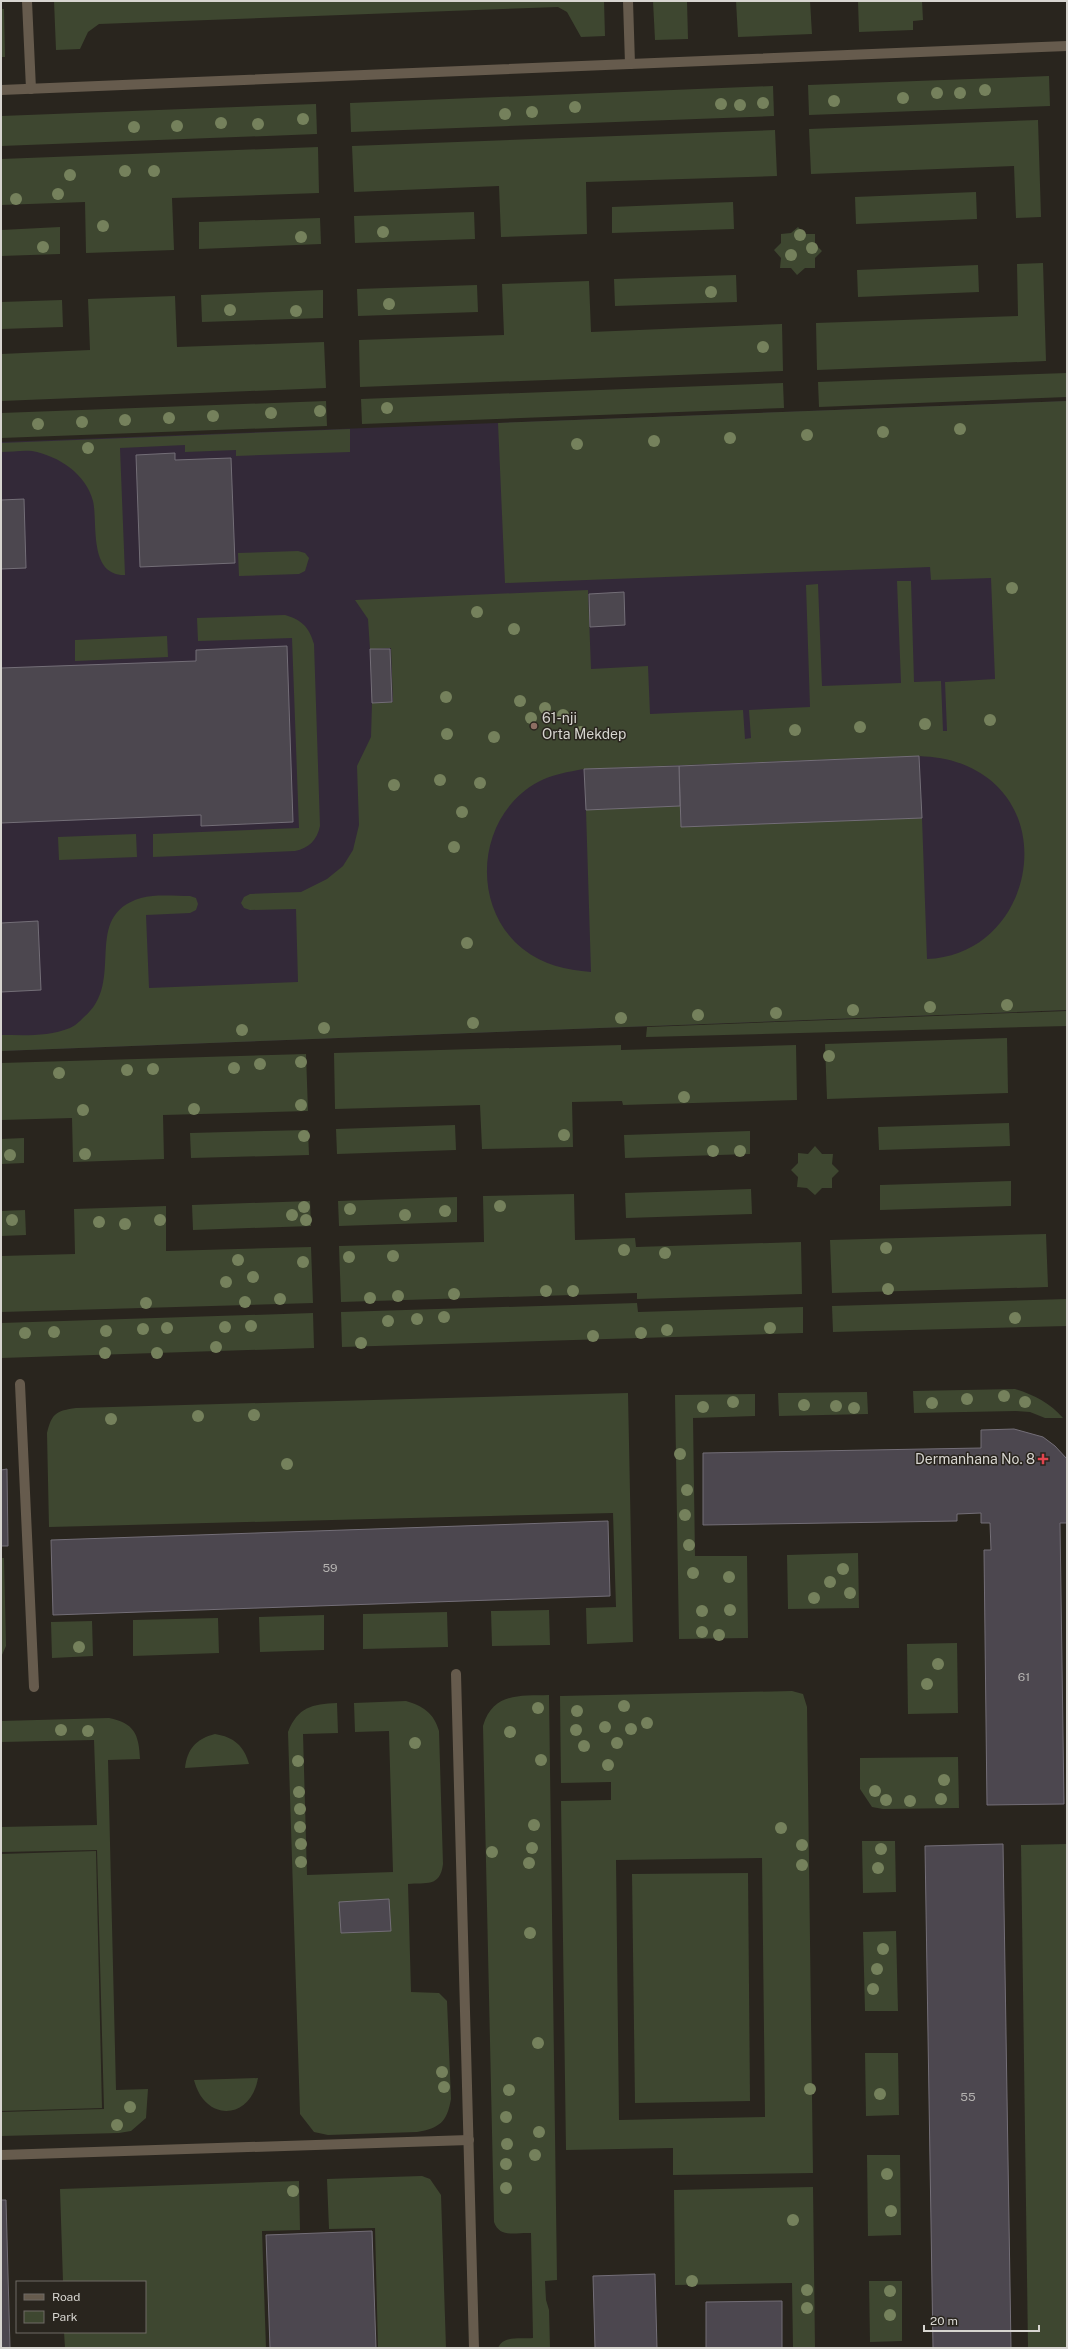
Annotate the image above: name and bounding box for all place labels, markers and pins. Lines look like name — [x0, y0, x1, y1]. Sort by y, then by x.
place label: 61-nji Orta Mekdep — [542, 710, 626, 742]
marker: 61-nji Orta Mekdep — [529, 721, 539, 731]
place label: Dermanhana No. 8 — [915, 1451, 1035, 1467]
marker: Dermanhana No. 8 — [1038, 1454, 1048, 1464]

